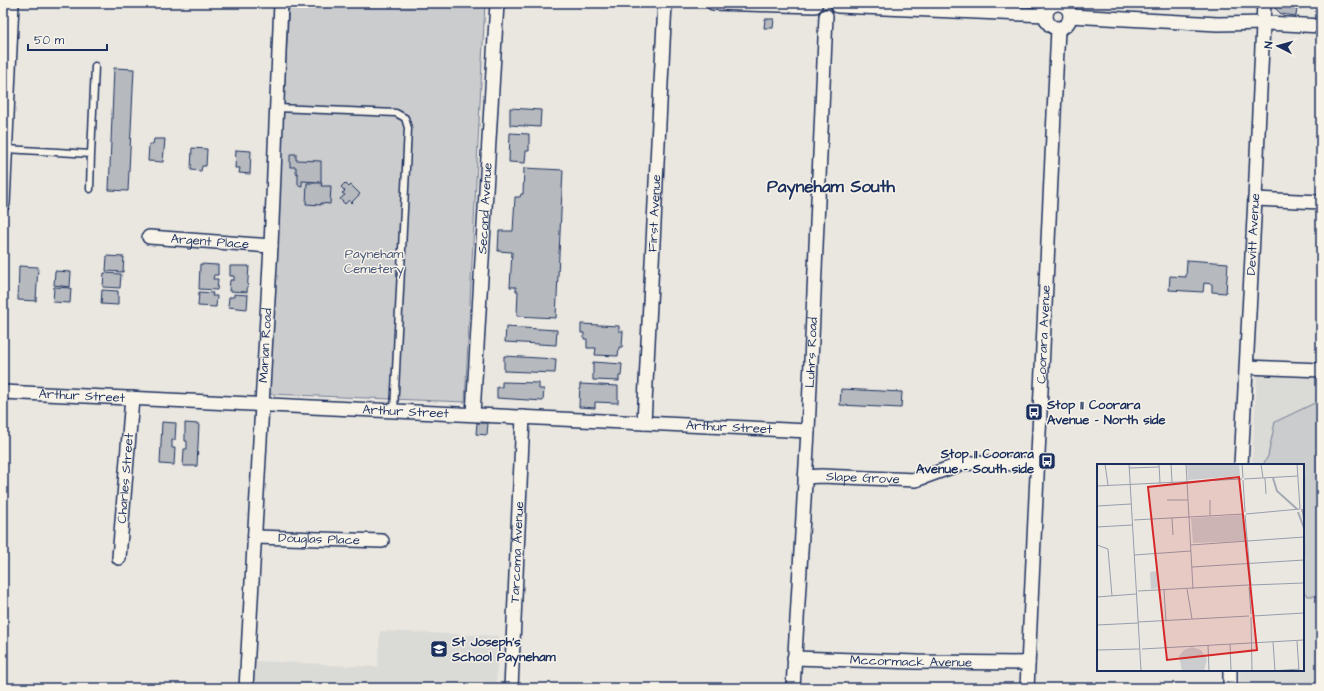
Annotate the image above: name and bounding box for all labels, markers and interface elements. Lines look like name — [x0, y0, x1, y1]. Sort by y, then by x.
scale bar — [28, 26, 107, 52]
north arrow — [1258, 26, 1298, 66]
text: 50 m — [34, 32, 65, 49]
text: N — [1261, 41, 1276, 49]
street label: Second Avenue — [473, 162, 497, 255]
street label: First Avenue — [644, 174, 665, 252]
district label: Payneham South — [767, 175, 896, 200]
street label: Devitt Avenue — [1242, 193, 1264, 276]
street label: Argent Place — [170, 230, 250, 253]
park label: Payneham Cemetery — [344, 245, 404, 279]
street label: Coorara Avenue — [1032, 285, 1055, 384]
street label: Marian Road — [254, 307, 276, 383]
street label: Luhrs Road — [801, 316, 822, 388]
street label: Arthur Street — [38, 385, 126, 407]
place label: Stop 11 Coorara Avenue - North side — [1046, 396, 1165, 429]
street label: Arthur Street — [362, 400, 450, 423]
bus stop icon: Stop 11 Coorara Avenue - North side — [1024, 402, 1044, 422]
street label: Arthur Street — [686, 416, 773, 438]
street label: Charles Street — [113, 432, 138, 524]
place label: Stop 11 Coorara Avenue - South side — [916, 445, 1034, 478]
bus stop icon: Stop 11 Coorara Avenue - South side — [1037, 451, 1057, 471]
inset map — [1097, 464, 1304, 671]
street label: Slape Grove — [826, 467, 900, 488]
street label: Tarcoma Avenue — [506, 501, 528, 603]
street label: Douglas Place — [278, 529, 360, 549]
place label: St Joseph's School Payneham — [451, 633, 557, 667]
school or university icon: St Joseph's School Payneham — [429, 639, 449, 659]
street label: Mccormack Avenue — [850, 651, 972, 671]

